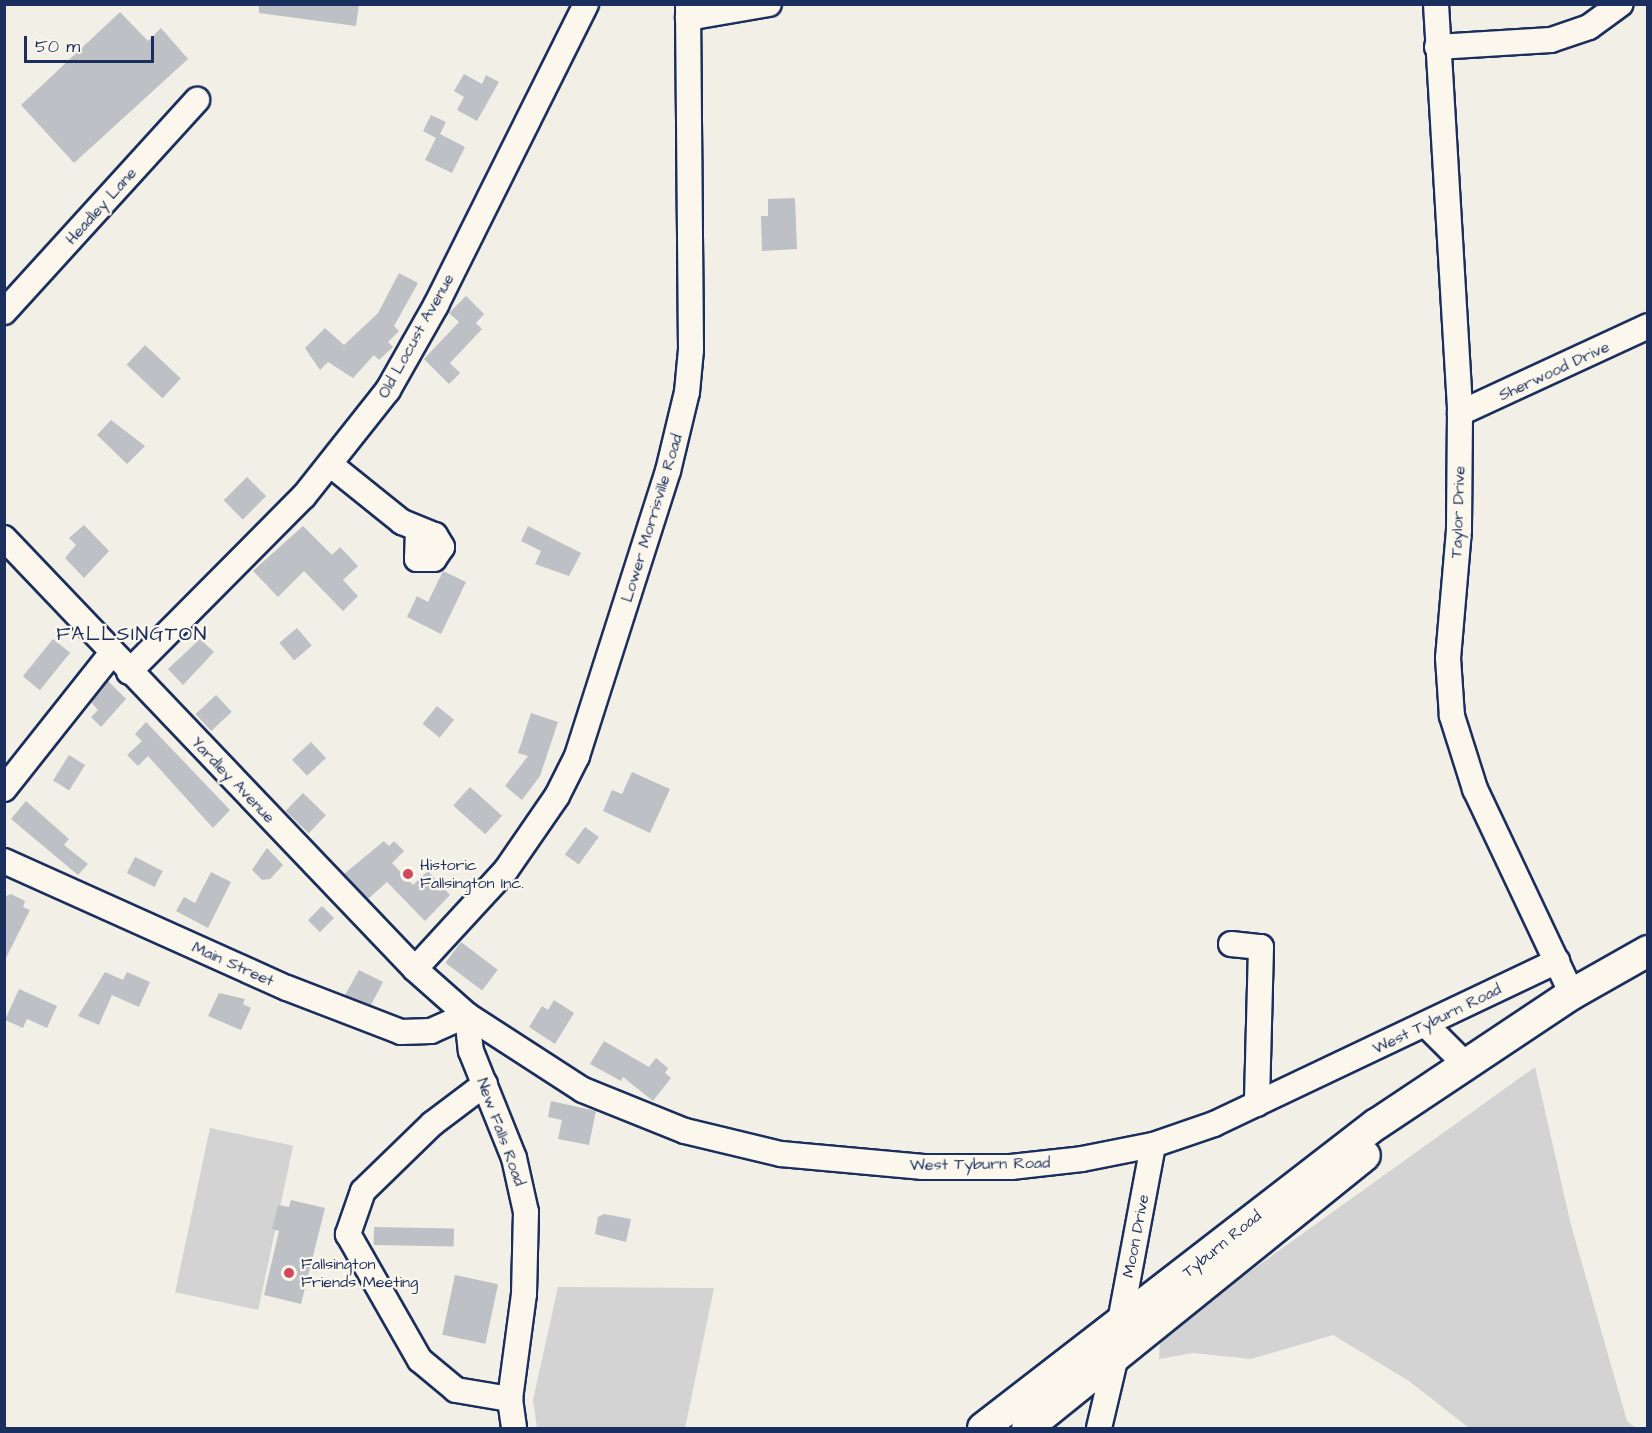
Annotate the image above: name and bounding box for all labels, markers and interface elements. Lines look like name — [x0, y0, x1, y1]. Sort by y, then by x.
scale bar — [27, 24, 158, 62]
text: 50 m — [35, 34, 80, 59]
street label: Headley Lane — [61, 164, 141, 248]
street label: Old Locust Avenue — [374, 271, 458, 401]
street label: Sherwood Drive — [1496, 337, 1612, 405]
street label: Lower Morrisville Road — [617, 432, 687, 604]
street label: Taylor Drive — [1447, 466, 1469, 558]
district label: FALLSINGTON — [56, 622, 208, 646]
street label: Yardley Avenue — [187, 733, 279, 827]
place label: Historic Fallsington Inc. — [420, 855, 524, 893]
marker: Historic Fallsington Inc. — [401, 867, 415, 881]
street label: Main Street — [189, 937, 277, 991]
street label: West Tyburn Road — [1370, 980, 1504, 1058]
street label: New Falls Road — [473, 1075, 529, 1189]
street label: West Tyburn Road — [910, 1153, 1050, 1175]
street label: Moon Drive — [1119, 1193, 1153, 1279]
street label: Tyburn Road — [1179, 1206, 1265, 1282]
place label: Fallsington Friends Meeting — [301, 1254, 418, 1292]
marker: Fallsington Friends Meeting — [282, 1266, 296, 1280]

